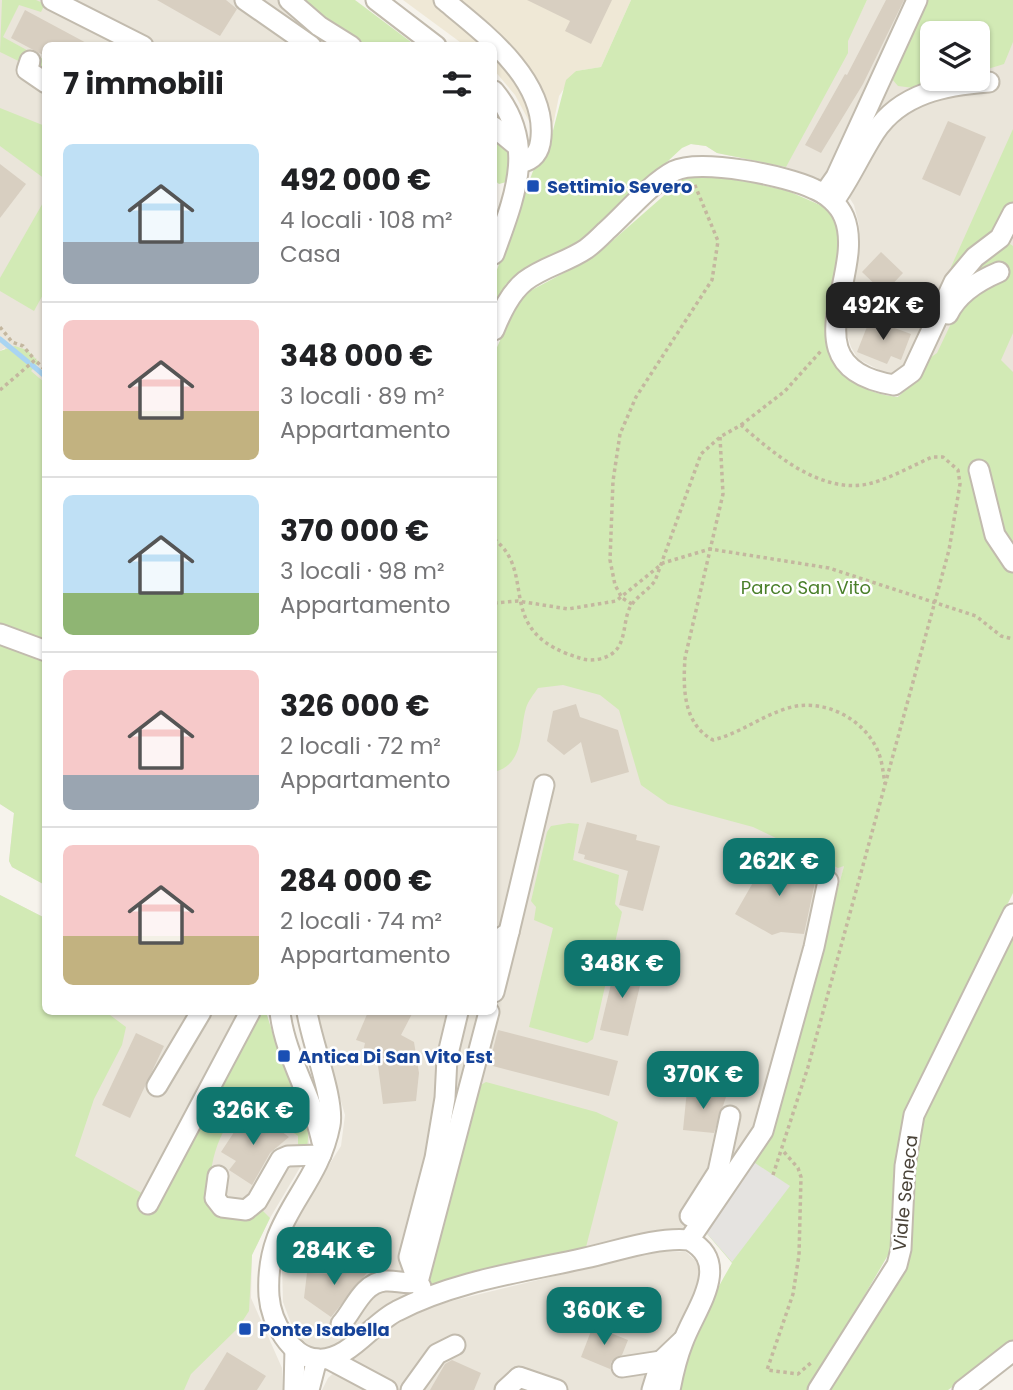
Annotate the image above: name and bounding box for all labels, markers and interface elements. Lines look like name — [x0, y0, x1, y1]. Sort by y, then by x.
map controls — [920, 21, 990, 91]
button: layers — [920, 21, 990, 91]
text: 7 immobili — [63, 62, 224, 105]
icon: filters — [438, 65, 476, 103]
text: 492 000 € — [280, 158, 431, 201]
icon: home — [119, 172, 203, 256]
place label: Settimio Severo — [547, 174, 692, 199]
marker: Settimio Severo — [525, 178, 541, 194]
text: 4 locali · 108 m² — [280, 204, 453, 236]
text: Casa — [280, 238, 341, 270]
pin: 492K € — [826, 282, 940, 342]
text: 492K € — [842, 289, 924, 321]
text: 348 000 € — [280, 334, 433, 377]
icon: home — [119, 348, 203, 432]
text: 3 locali · 89 m² — [280, 380, 444, 412]
text: Appartamento — [280, 414, 450, 446]
text: 370 000 € — [280, 509, 429, 552]
icon: home — [119, 523, 203, 607]
text: 3 locali · 98 m² — [280, 555, 444, 587]
park label: Parco San Vito — [741, 575, 871, 600]
text: Appartamento — [280, 589, 450, 621]
text: 326 000 € — [280, 684, 430, 727]
icon: home — [119, 698, 203, 782]
text: 2 locali · 72 m² — [280, 730, 441, 762]
text: Appartamento — [280, 764, 450, 796]
pin: 262K € — [722, 838, 836, 898]
text: 262K € — [739, 845, 819, 877]
text: 284 000 € — [280, 859, 432, 902]
icon: home — [119, 873, 203, 957]
text: 2 locali · 74 m² — [280, 905, 442, 937]
text: Appartamento — [280, 939, 450, 971]
pin: 348K € — [565, 940, 679, 1000]
text: 348K € — [580, 947, 664, 979]
place label: Antica Di San Vito Est — [298, 1044, 493, 1069]
marker: Antica Di San Vito Est — [276, 1048, 292, 1064]
pin: 370K € — [646, 1052, 760, 1111]
text: 370K € — [663, 1058, 743, 1090]
pin: 326K € — [196, 1088, 310, 1147]
text: 326K € — [213, 1094, 293, 1126]
street label: Viale Seneca — [886, 1134, 924, 1252]
pin: 284K € — [277, 1228, 391, 1287]
text: 284K € — [293, 1234, 375, 1266]
pin: 360K € — [547, 1288, 661, 1347]
text: 360K € — [563, 1294, 645, 1326]
place label: Ponte Isabella — [259, 1317, 390, 1342]
marker: Ponte Isabella — [237, 1321, 253, 1337]

